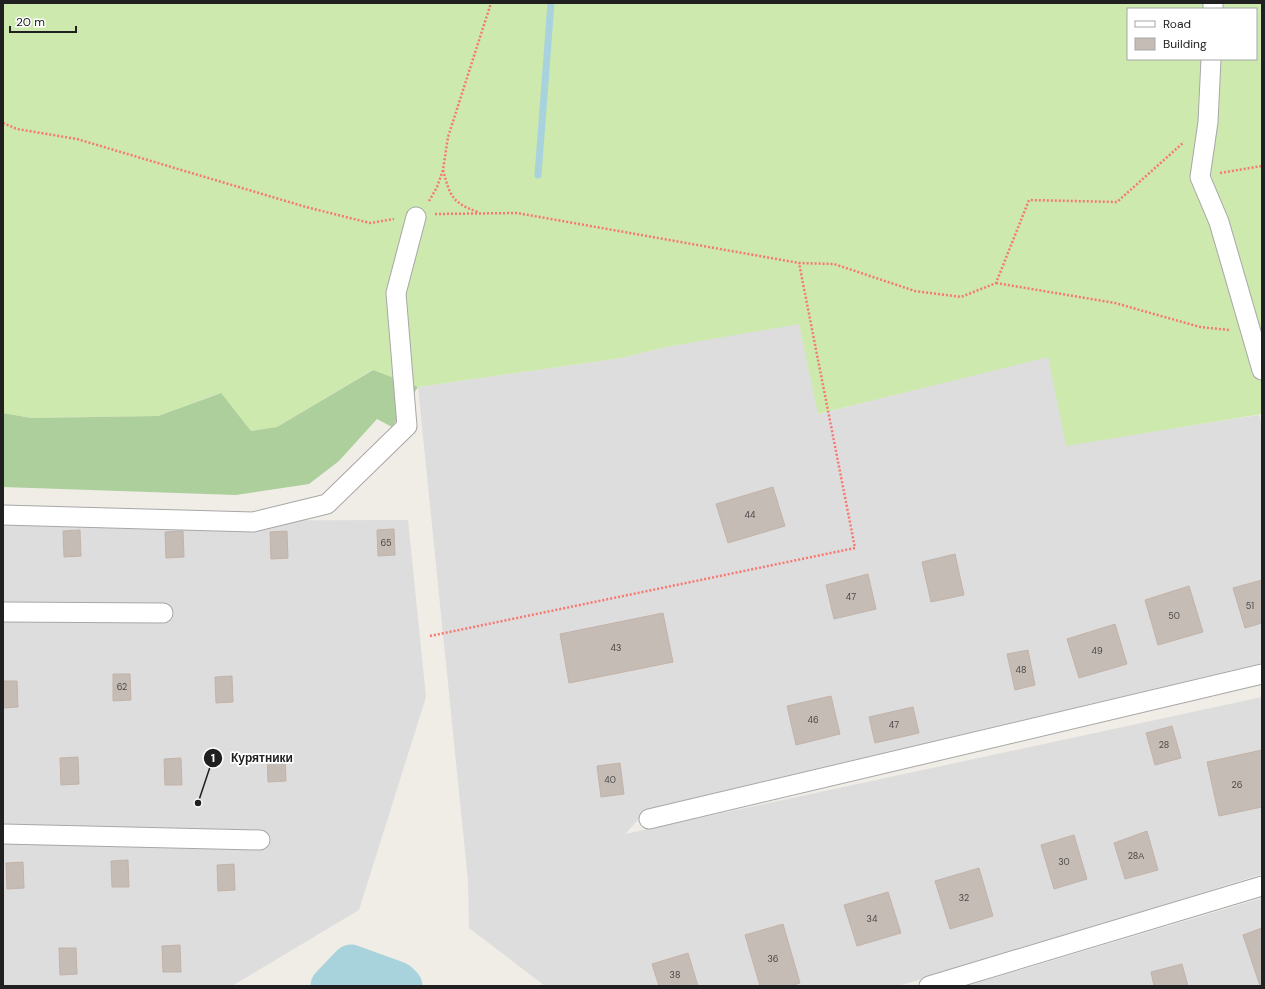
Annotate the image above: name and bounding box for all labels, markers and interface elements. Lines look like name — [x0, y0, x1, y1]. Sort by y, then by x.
scale bar — [10, 8, 76, 34]
legend — [1127, 8, 1257, 60]
text: 20 m — [16, 14, 45, 30]
text: Road — [1163, 16, 1191, 32]
text: Building — [1163, 36, 1207, 52]
house number: 44 — [745, 509, 756, 521]
house number: 65 — [381, 537, 391, 549]
house number: 47 — [846, 591, 856, 603]
house number: 51 — [1246, 600, 1254, 612]
house number: 50 — [1168, 610, 1180, 622]
house number: 43 — [611, 642, 621, 654]
house number: 49 — [1091, 645, 1103, 657]
house number: 48 — [1016, 664, 1026, 676]
house number: 62 — [117, 681, 127, 693]
house number: 46 — [807, 714, 819, 726]
house number: 47 — [889, 719, 899, 731]
house number: 28 — [1159, 739, 1169, 751]
callout: Курятники — [203, 746, 301, 770]
text: 1 — [211, 750, 215, 766]
text: Курятники — [231, 750, 293, 766]
house number: 40 — [604, 774, 616, 786]
house number: 26 — [1232, 779, 1243, 791]
house number: 28А — [1128, 850, 1144, 862]
house number: 30 — [1058, 856, 1070, 868]
house number: 32 — [959, 892, 969, 904]
house number: 34 — [867, 913, 878, 925]
house number: 36 — [768, 953, 779, 965]
house number: 38 — [670, 969, 680, 981]

